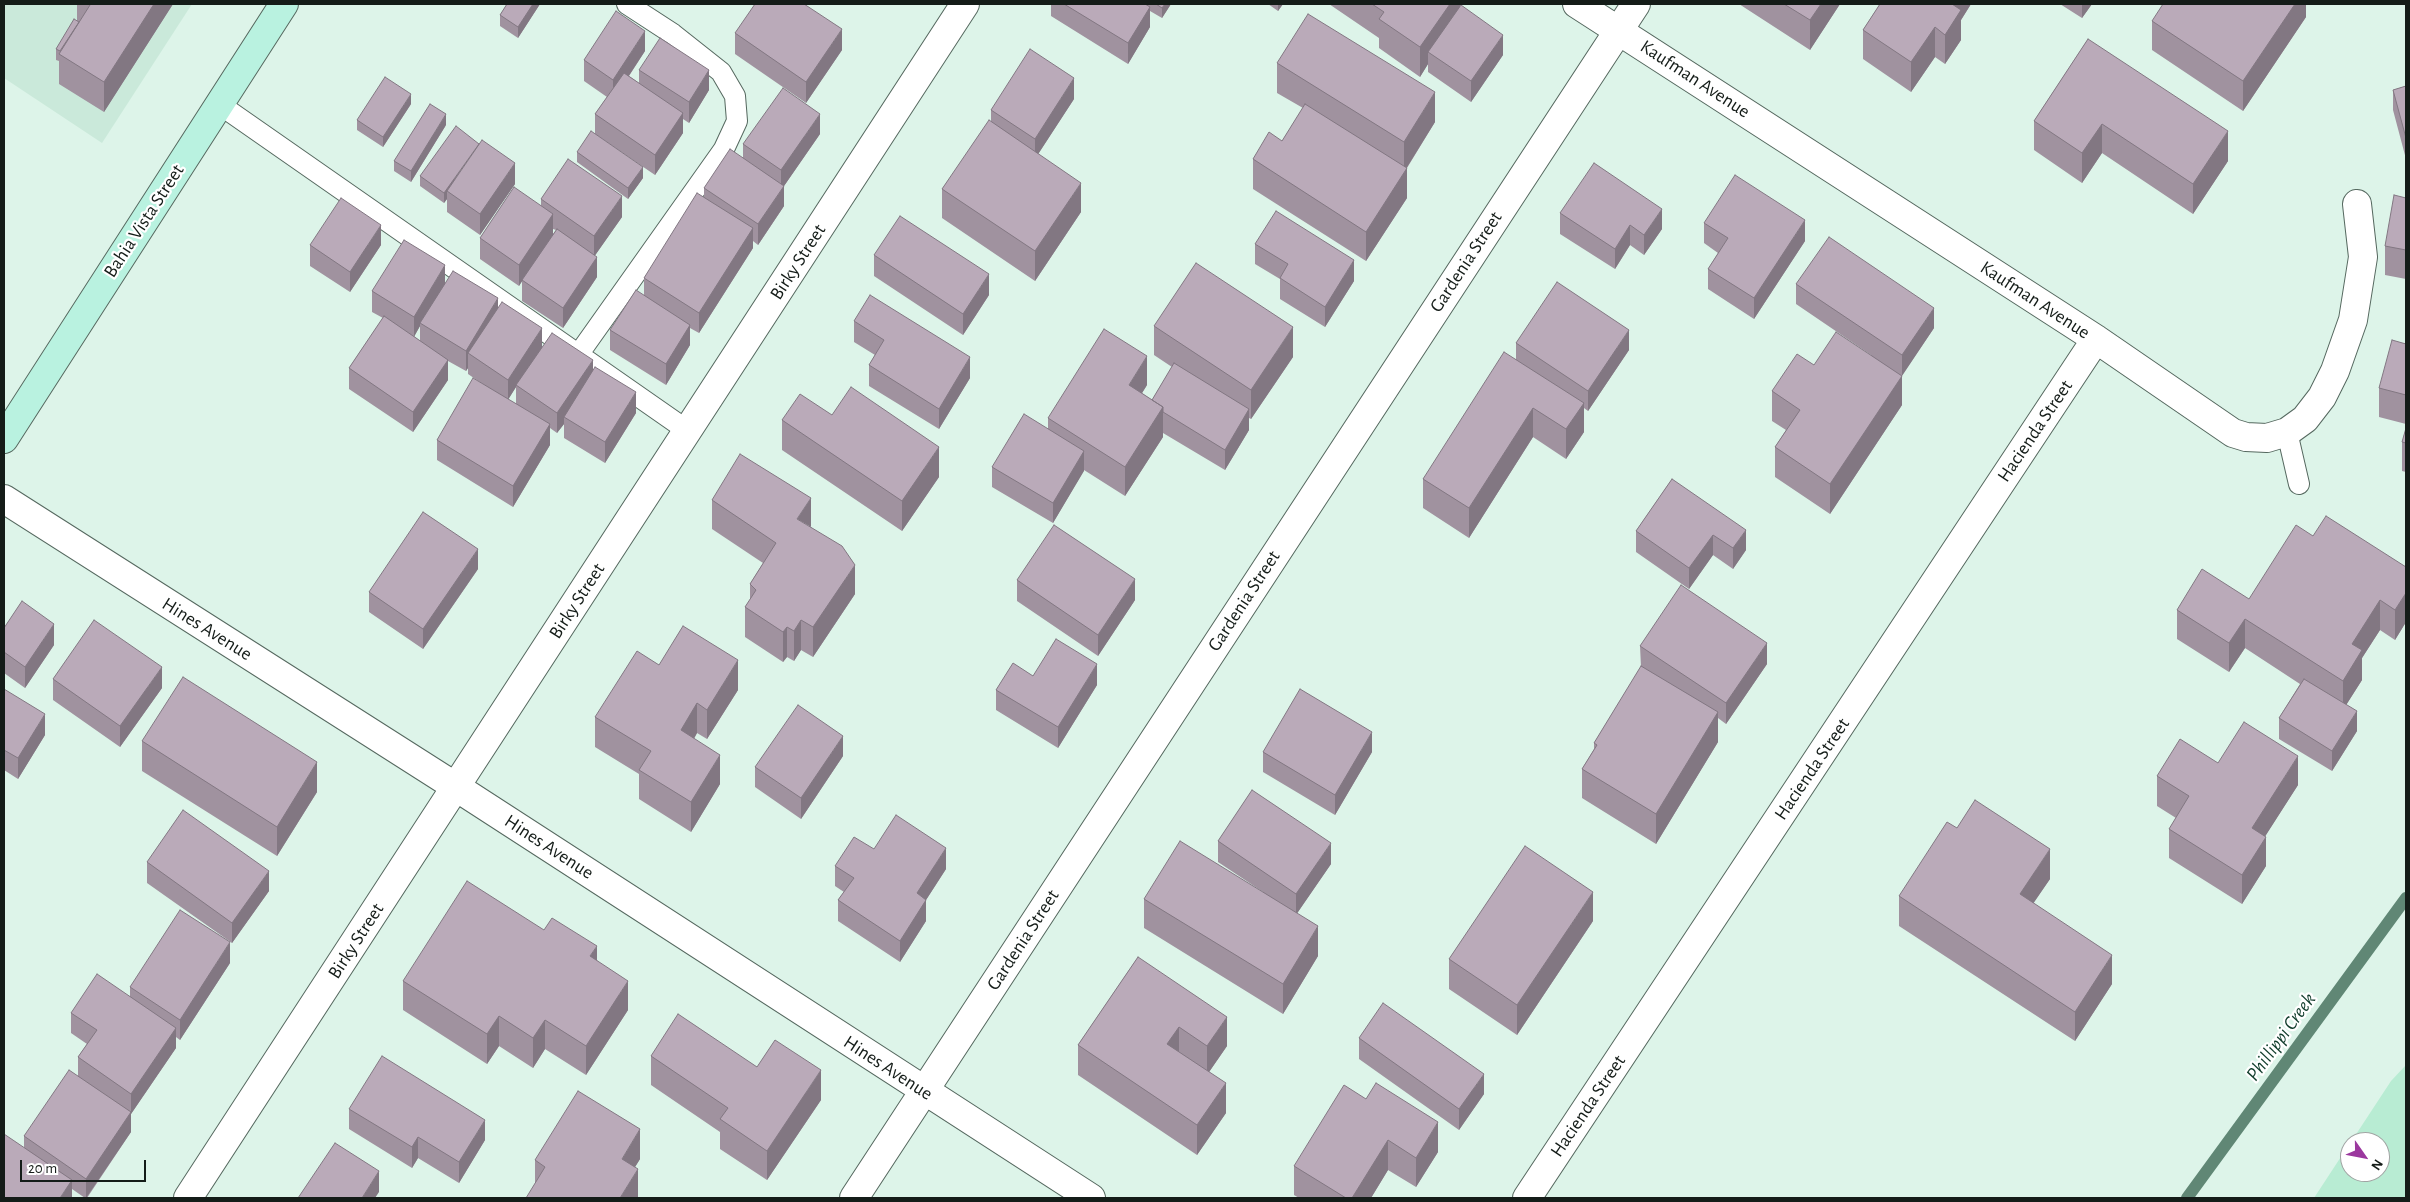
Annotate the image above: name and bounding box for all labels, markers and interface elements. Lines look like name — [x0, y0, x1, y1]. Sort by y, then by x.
street label: Kaufman Avenue — [1636, 35, 1754, 123]
street label: Bahia Vista Street — [99, 160, 189, 282]
street label: Gardenia Street — [1425, 207, 1507, 317]
street label: Birky Street — [765, 220, 831, 304]
street label: Kaufman Avenue — [1976, 256, 2094, 344]
street label: Hacienda Street — [1992, 376, 2078, 486]
street label: Gardenia Street — [1203, 546, 1285, 656]
street label: Birky Street — [544, 559, 610, 643]
street label: Hines Avenue — [158, 592, 256, 666]
street label: Hacienda Street — [1769, 714, 1855, 824]
street label: Hines Avenue — [500, 810, 598, 884]
street label: Gardenia Street — [982, 885, 1064, 995]
street label: Birky Street — [323, 899, 389, 983]
water label: Phillippi Creek — [2241, 988, 2321, 1086]
street label: Hines Avenue — [839, 1031, 937, 1105]
street label: Hacienda Street — [1545, 1051, 1631, 1161]
north arrow — [2340, 1132, 2390, 1182]
scale bar — [22, 1150, 149, 1182]
text: N — [2368, 1157, 2385, 1173]
text: 20 m — [28, 1161, 57, 1176]

